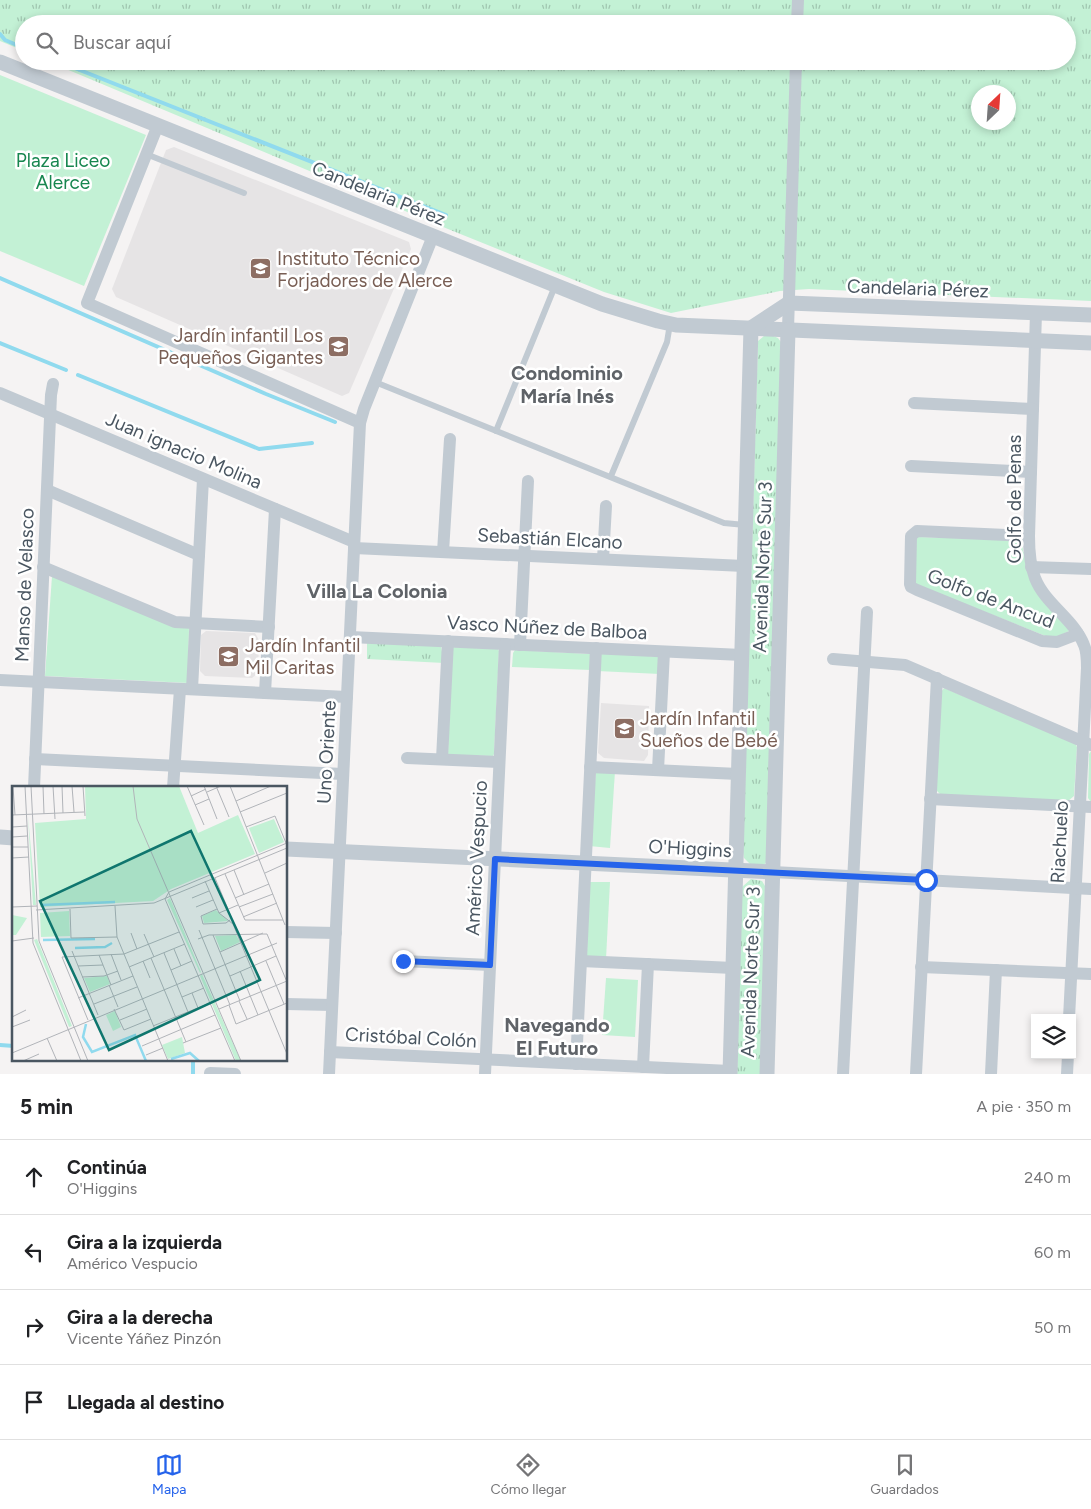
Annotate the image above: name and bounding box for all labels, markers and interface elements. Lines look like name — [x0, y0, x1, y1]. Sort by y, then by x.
search box — [15, 15, 1076, 70]
icon: search — [33, 29, 61, 57]
text: Buscar aquí — [73, 31, 171, 54]
north arrow — [971, 85, 1016, 130]
park label: Plaza Liceo Alerce — [16, 149, 110, 194]
street label: Candelaria Pérez — [309, 156, 449, 231]
place label: Instituto Técnico Forjadores de Alerce — [277, 247, 453, 292]
school or university icon: Instituto Técnico Forjadores de Alerce — [249, 257, 273, 281]
street label: Candelaria Pérez — [847, 275, 989, 302]
place label: Jardín infantil Los Pequeños Gigantes — [158, 324, 323, 369]
school or university icon: Jardín infantil Los Pequeños Gigantes — [327, 334, 351, 358]
district label: Condominio María Inés — [511, 361, 623, 408]
street label: Juan ignacio Molina — [102, 407, 265, 494]
street label: Golfo de Penas — [1003, 434, 1026, 563]
street label: Avenida Norte Sur 3 — [748, 481, 777, 653]
street label: Manso de Velasco — [10, 508, 39, 662]
street label: Sebastián Elcano — [477, 523, 623, 554]
street label: Golfo de Ancud — [924, 564, 1057, 633]
district label: Villa La Colonia — [306, 579, 448, 603]
street label: Vasco Núñez de Balboa — [446, 611, 648, 644]
place label: Jardín Infantil Mil Caritas — [245, 634, 361, 679]
school or university icon: Jardín Infantil Mil Caritas — [217, 644, 241, 668]
street label: Uno Oriente — [312, 700, 341, 804]
place label: Jardín Infantil Sueños de Bebé — [640, 707, 778, 752]
school or university icon: Jardín Infantil Sueños de Bebé — [612, 717, 636, 741]
street label: Américo Vespucio — [461, 780, 492, 936]
inset map — [12, 786, 288, 1062]
street label: Riachuelo — [1046, 800, 1073, 884]
street label: O'Higgins — [648, 835, 732, 862]
route start — [915, 869, 938, 892]
street label: Avenida Norte Sur 3 — [736, 886, 765, 1058]
route end — [392, 950, 415, 973]
district label: Navegando El Futuro — [504, 1013, 610, 1060]
map controls — [1031, 1014, 1076, 1059]
button: layers — [1031, 1014, 1076, 1059]
street label: Cristóbal Colón — [345, 1023, 477, 1052]
text: 5 min — [20, 1094, 73, 1119]
text: A pie · 350 m — [977, 1097, 1071, 1116]
text: Continúa — [67, 1156, 147, 1179]
icon: ahead — [20, 1163, 48, 1191]
text: 240 m — [1024, 1168, 1071, 1187]
text: O'Higgins — [67, 1179, 137, 1198]
text: Gira a la izquierda — [67, 1231, 222, 1254]
icon: left — [20, 1238, 48, 1266]
text: 60 m — [1034, 1243, 1071, 1262]
text: Américo Vespucio — [67, 1254, 198, 1273]
text: Gira a la derecha — [67, 1306, 213, 1329]
icon: right — [20, 1313, 48, 1341]
text: 50 m — [1034, 1318, 1071, 1337]
text: Vicente Yáñez Pinzón — [67, 1329, 221, 1348]
icon: arrive — [20, 1388, 48, 1416]
text: Llegada al destino — [67, 1391, 224, 1414]
tab: Mapa — [152, 1451, 186, 1498]
tab: Cómo llegar — [491, 1451, 566, 1498]
tab: Guardados — [870, 1451, 939, 1498]

